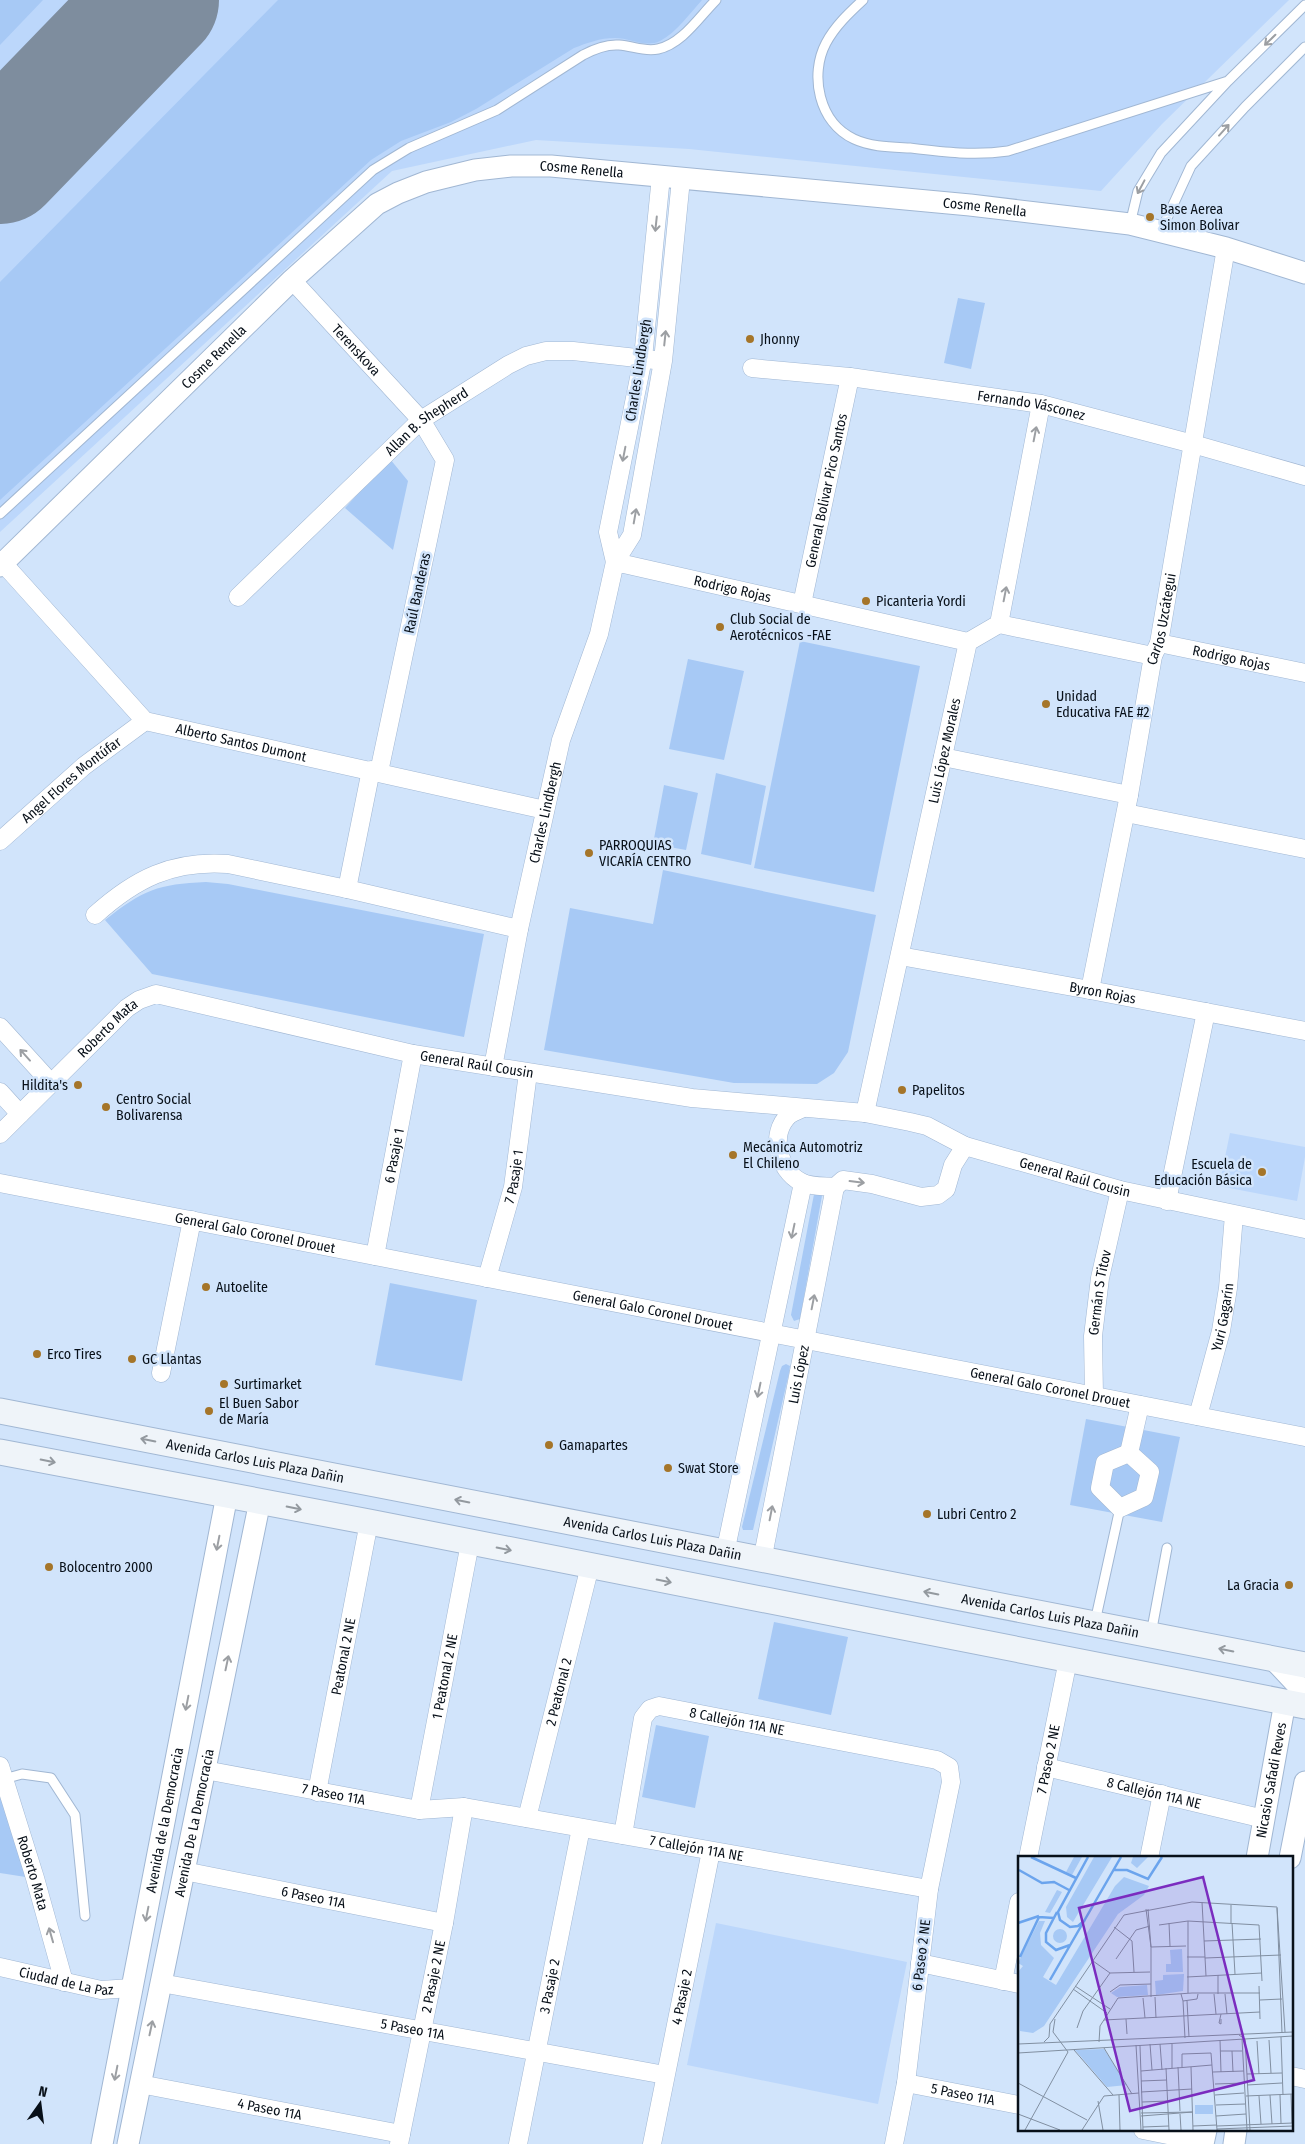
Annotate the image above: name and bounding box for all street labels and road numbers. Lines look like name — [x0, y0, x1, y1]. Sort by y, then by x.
street label: Cosme Renella — [540, 158, 624, 182]
street label: Cosme Renella — [942, 195, 1028, 221]
street label: Charles Lindbergh — [622, 318, 655, 423]
street label: Terenskova — [328, 321, 384, 380]
street label: Cosme Renella — [178, 322, 250, 393]
street label: Allan B. Shepherd — [381, 384, 471, 459]
street label: Fernando Vásconez — [976, 387, 1087, 424]
street label: General Bolivar Pico Santos — [802, 412, 851, 569]
street label: Raúl Banderas — [401, 551, 434, 635]
street label: Rodrigo Rojas — [692, 572, 773, 606]
street label: Carlos Uzcátegui — [1144, 572, 1180, 666]
street label: Rodrigo Rojas — [1191, 642, 1272, 675]
street label: Luis López Morales — [925, 696, 965, 805]
street label: Alberto Santos Dumont — [174, 720, 308, 766]
street label: Angel Flores Montúfar — [18, 733, 125, 827]
street label: Charles Lindbergh — [526, 760, 565, 865]
street label: Byron Rojas — [1068, 978, 1137, 1008]
street label: Roberto Mata — [74, 995, 141, 1061]
street label: General Raúl Cousin — [419, 1047, 535, 1082]
street label: 6 Pasaje 1 — [381, 1127, 408, 1185]
street label: 7 Pasaje 1 — [501, 1149, 527, 1206]
street label: General Raúl Cousin — [1017, 1154, 1132, 1201]
street label: General Galo Coronel Drouet — [174, 1209, 337, 1257]
street label: Germán S Titov — [1085, 1247, 1115, 1336]
street label: Yuri Gagarín — [1208, 1282, 1237, 1353]
street label: General Galo Coronel Drouet — [571, 1287, 735, 1335]
street label: Luis López — [785, 1343, 813, 1405]
street label: General Galo Coronel Drouet — [969, 1364, 1132, 1412]
street label: Avenida Carlos Luis Plaza Dañin — [165, 1436, 345, 1487]
street label: Avenida Carlos Luis Plaza Dañin — [562, 1513, 743, 1564]
street label: Avenida Carlos Luis Plaza Dañin — [960, 1590, 1141, 1642]
street label: Peatonal 2 NE — [328, 1616, 359, 1696]
street label: 1 Peatonal 2 NE — [429, 1632, 462, 1721]
street label: 2 Peatonal 2 — [542, 1656, 576, 1728]
street label: 8 Callejón 11A NE — [688, 1704, 786, 1739]
street label: Nicasio Safadi Reves — [1253, 1721, 1290, 1840]
street label: 7 Paseo 2 NE — [1033, 1722, 1064, 1795]
street label: Avenida de la Democracia — [143, 1746, 187, 1894]
street label: Avenida De La Democracia — [171, 1747, 218, 1898]
street label: 8 Callejón 11A NE — [1105, 1774, 1203, 1813]
street label: 7 Paseo 11A — [301, 1780, 367, 1809]
street label: 7 Callejón 11A NE — [648, 1832, 745, 1865]
street label: Roberto Mata — [13, 1834, 52, 1913]
street label: 6 Paseo 11A — [280, 1883, 348, 1912]
street label: 6 Paseo 2 NE — [909, 1918, 934, 1992]
street label: 2 Pasaje 2 NE — [418, 1938, 449, 2014]
street label: 3 Pasaje 2 — [536, 1957, 564, 2015]
street label: Ciudad de La Paz — [17, 1964, 115, 1999]
street label: 4 Pasaje 2 — [668, 1968, 696, 2026]
street label: 5 Paseo 11A — [379, 2015, 447, 2044]
street label: 5 Paseo 11A — [929, 2080, 997, 2109]
street label: 4 Paseo 11A — [236, 2095, 304, 2124]

